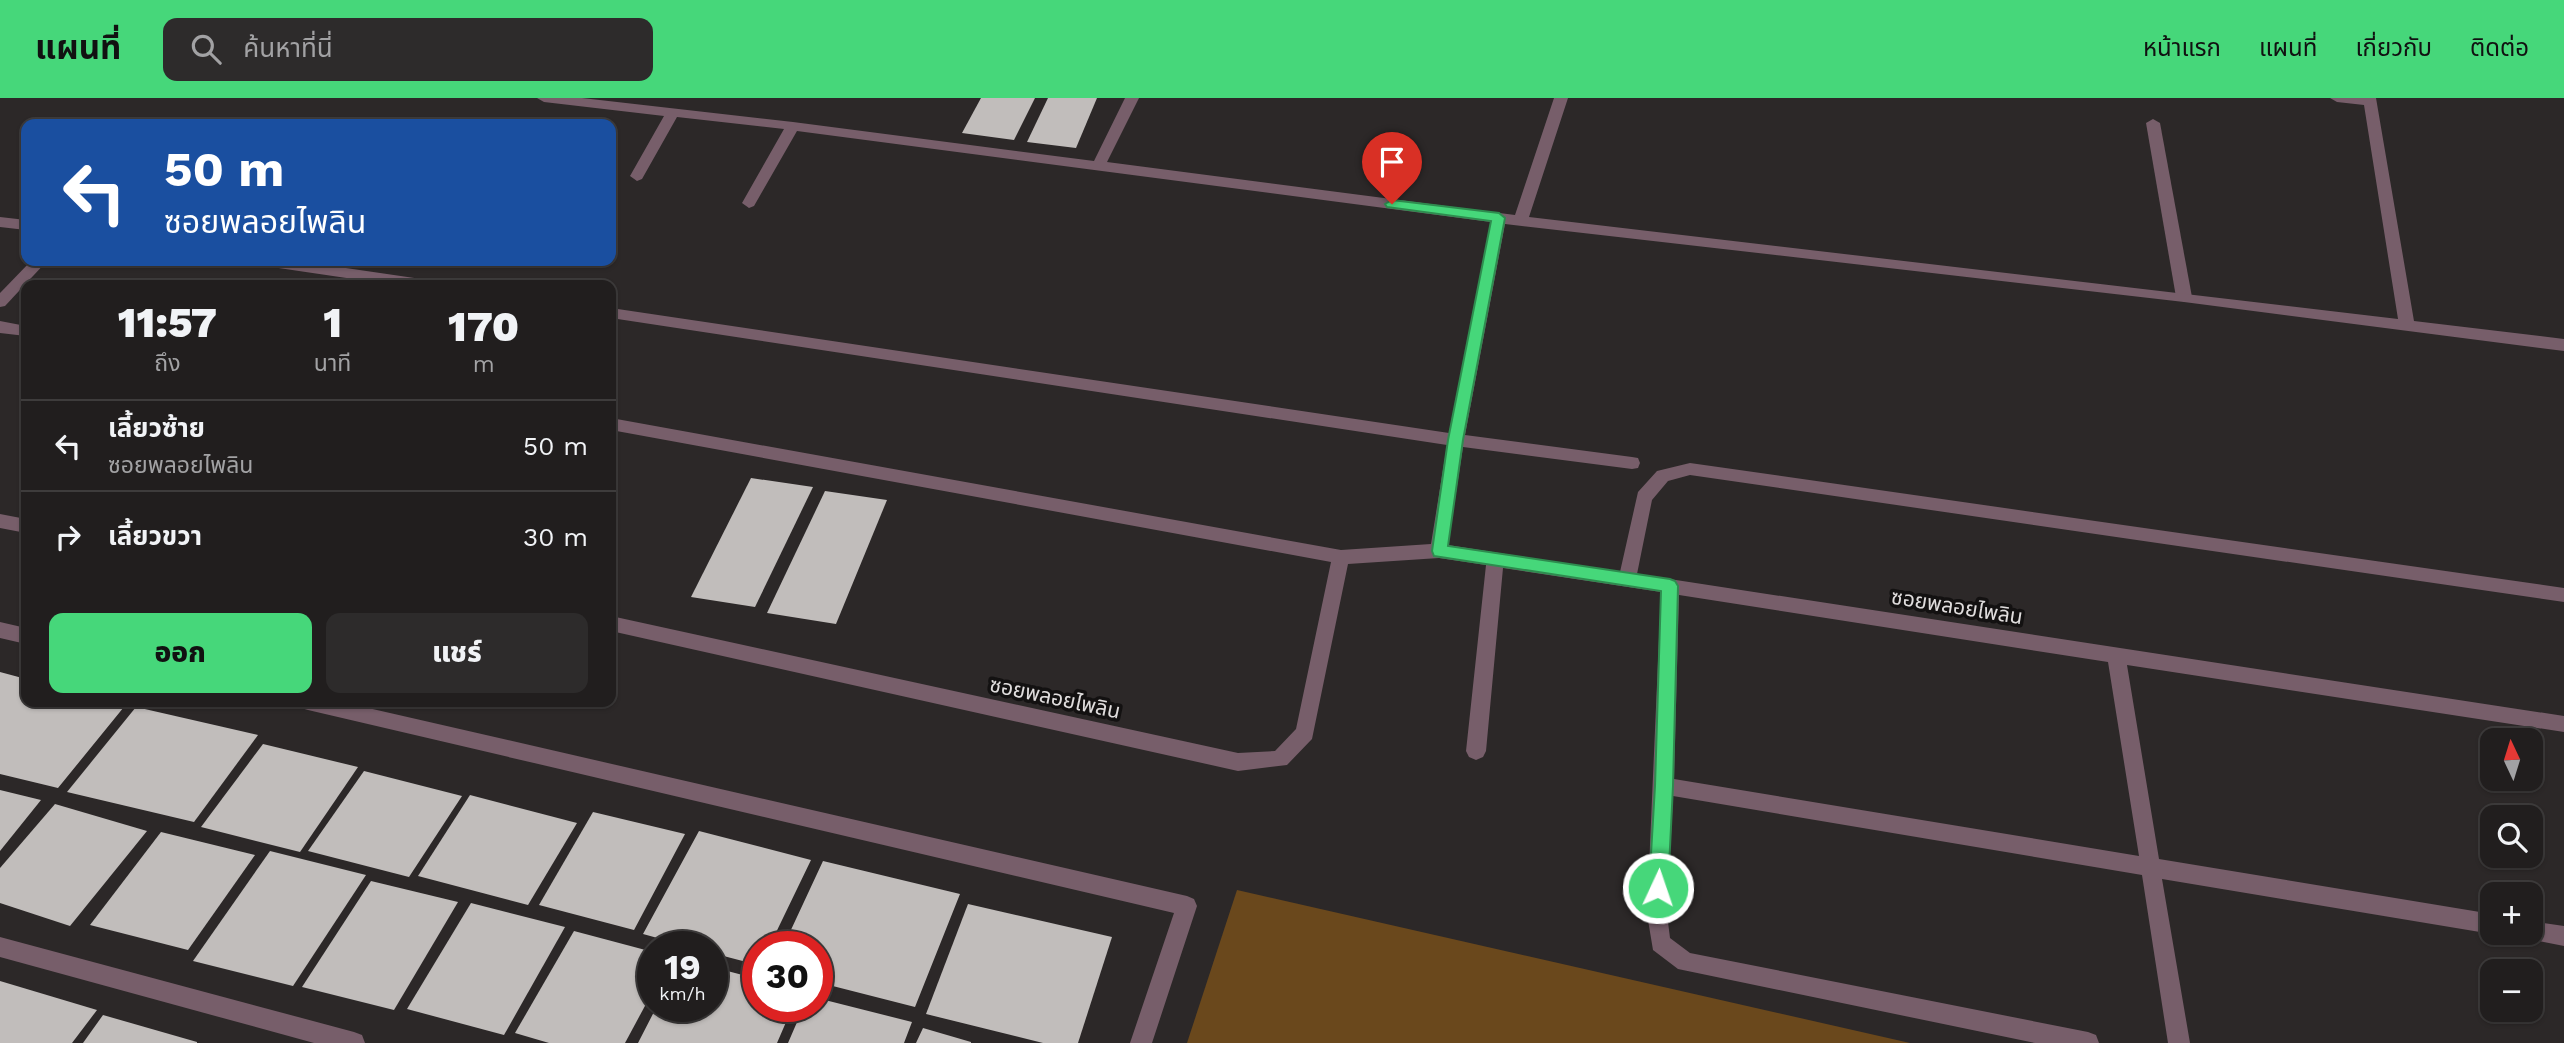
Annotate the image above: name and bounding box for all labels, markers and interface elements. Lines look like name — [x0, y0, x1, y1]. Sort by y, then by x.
search box — [163, 18, 653, 81]
text: แผนที่ — [35, 28, 121, 67]
icon: search — [187, 30, 225, 68]
text: ค้นหาที่นี่ — [243, 33, 333, 63]
text: หน้าแรก — [2143, 34, 2221, 62]
text: แผนที่ — [2259, 34, 2317, 62]
text: เกี่ยวกับ — [2355, 34, 2432, 62]
text: ติดต่อ — [2470, 34, 2529, 62]
pin — [1362, 132, 1422, 204]
text: 50 m — [164, 140, 284, 198]
icon: arrive — [1373, 143, 1411, 181]
icon: left — [49, 147, 140, 238]
text: ซอยพลอยไพลิน — [164, 203, 366, 241]
text: 11:57 — [118, 298, 217, 347]
text: 1 — [323, 298, 342, 347]
text: 170 — [448, 302, 519, 351]
text: ถึง — [154, 350, 181, 377]
text: นาที — [314, 350, 351, 377]
text: m — [473, 351, 495, 378]
text: เลี้ยวซ้าย — [108, 413, 205, 443]
icon: left — [49, 427, 87, 465]
text: 50 m — [523, 431, 588, 461]
text: ซอยพลอยไพลิน — [108, 452, 253, 479]
icon: right — [49, 518, 87, 556]
text: เลี้ยวขวา — [108, 521, 202, 551]
text: 30 m — [523, 522, 588, 552]
street label: ซอยพลอยไพลิน — [1890, 584, 2025, 629]
button: ออก — [49, 613, 312, 693]
button: แชร์ — [326, 613, 588, 693]
street label: ซอยพลอยไพลิน — [988, 671, 1123, 724]
north arrow — [2480, 728, 2543, 791]
map controls — [2480, 728, 2543, 1022]
button: search — [2480, 805, 2543, 868]
position arrow — [1621, 851, 1695, 925]
button: + — [2480, 882, 2543, 945]
speed limit sign: 30 — [742, 931, 833, 1022]
text: 19 — [664, 946, 701, 988]
button: − — [2480, 959, 2543, 1022]
text: km/h — [659, 983, 706, 1004]

